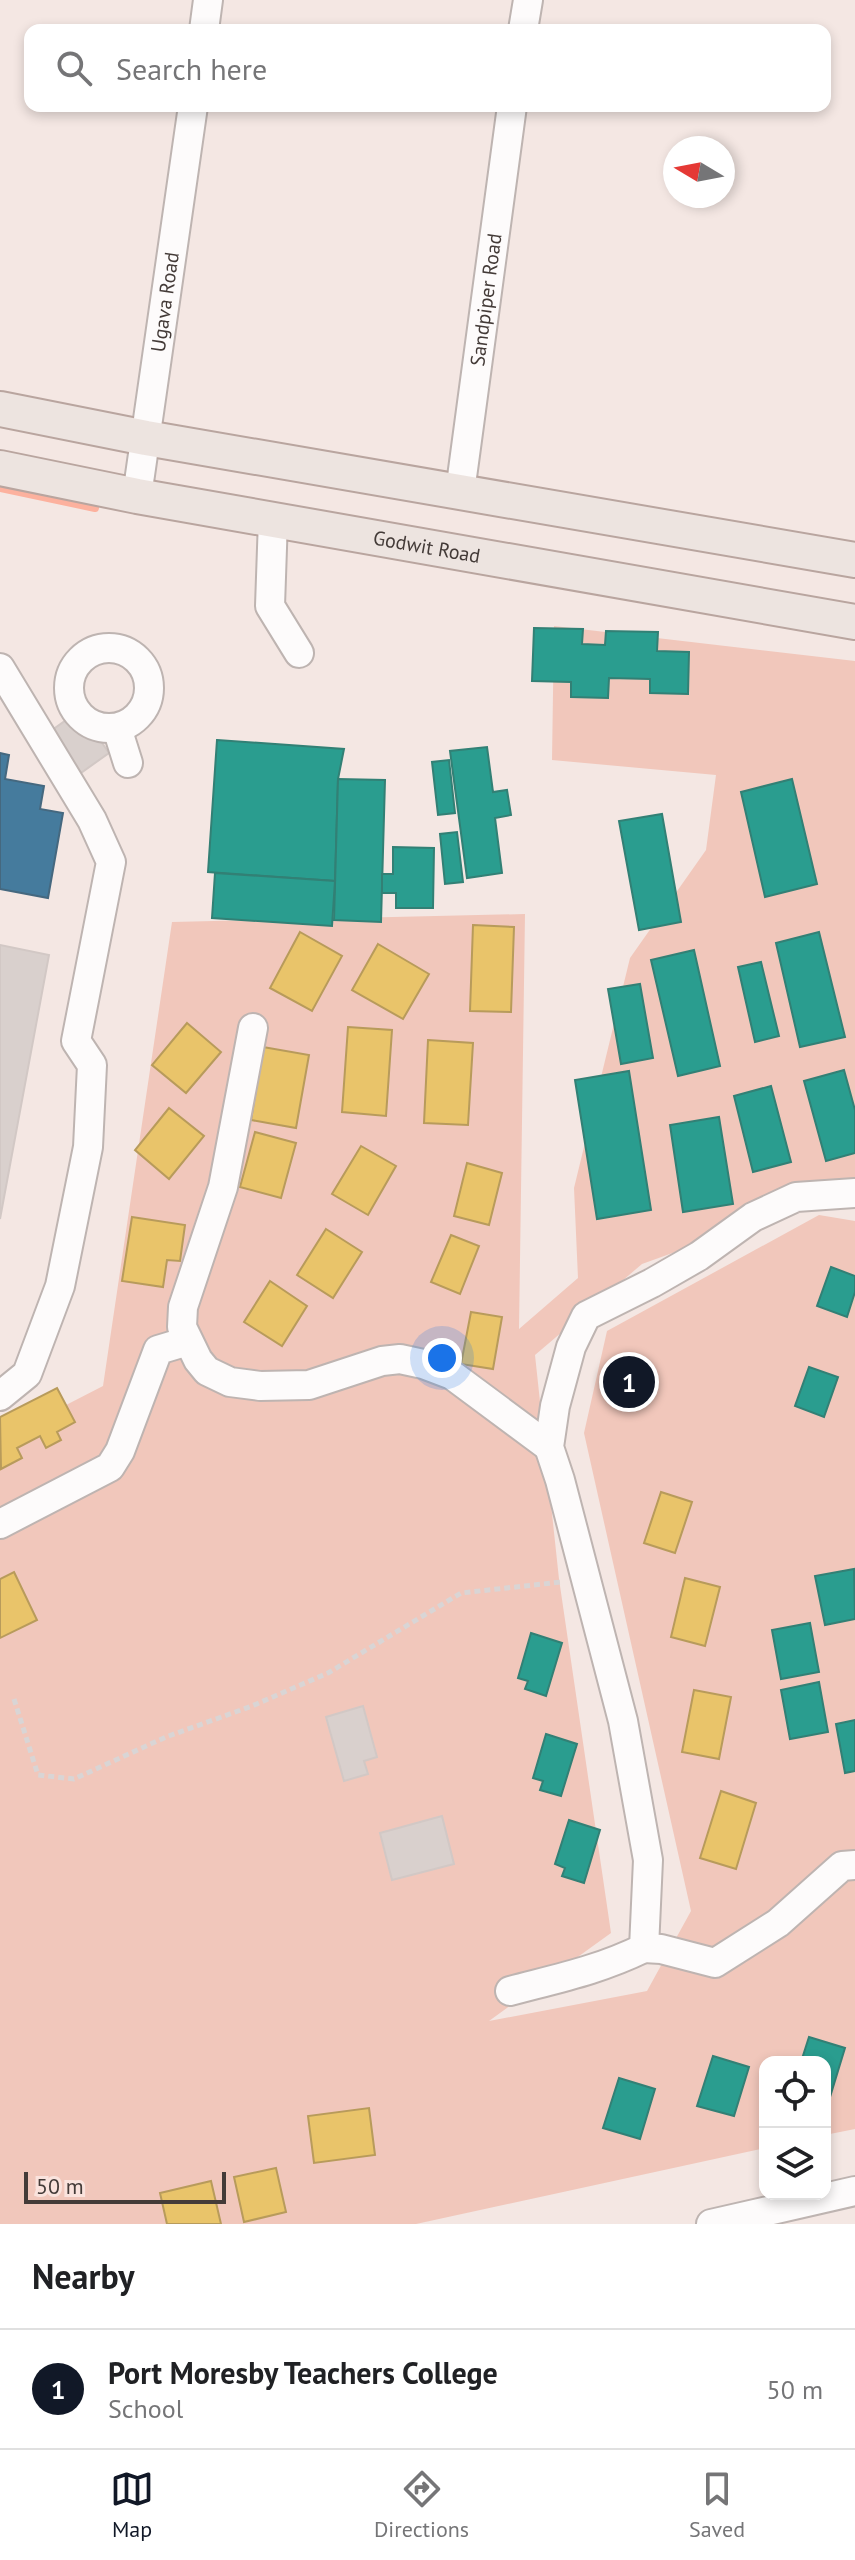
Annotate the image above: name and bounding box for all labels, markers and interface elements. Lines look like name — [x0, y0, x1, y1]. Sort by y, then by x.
search box — [24, 24, 831, 112]
icon: search — [52, 46, 96, 90]
text: Search here — [116, 49, 267, 88]
north arrow — [663, 136, 735, 208]
street label: Sandpiper Road — [464, 232, 508, 368]
street label: Ugava Road — [145, 250, 185, 354]
street label: Godwit Road — [371, 525, 482, 569]
your location — [422, 1338, 462, 1378]
pin: 1 — [603, 1352, 655, 1412]
map controls — [759, 2056, 831, 2200]
button: locate — [759, 2056, 831, 2128]
button: layers — [759, 2128, 831, 2200]
scale bar — [24, 2168, 226, 2204]
text: 50 m — [36, 2172, 84, 2200]
text: Nearby — [32, 2254, 134, 2298]
text: Port Moresby Teachers College — [108, 2353, 498, 2392]
text: 1 — [51, 2373, 65, 2406]
text: 50 m — [767, 2373, 823, 2406]
text: School — [108, 2392, 183, 2425]
tab: Map — [110, 2467, 154, 2543]
tab: Directions — [374, 2467, 469, 2543]
tab: Saved — [689, 2467, 745, 2543]

